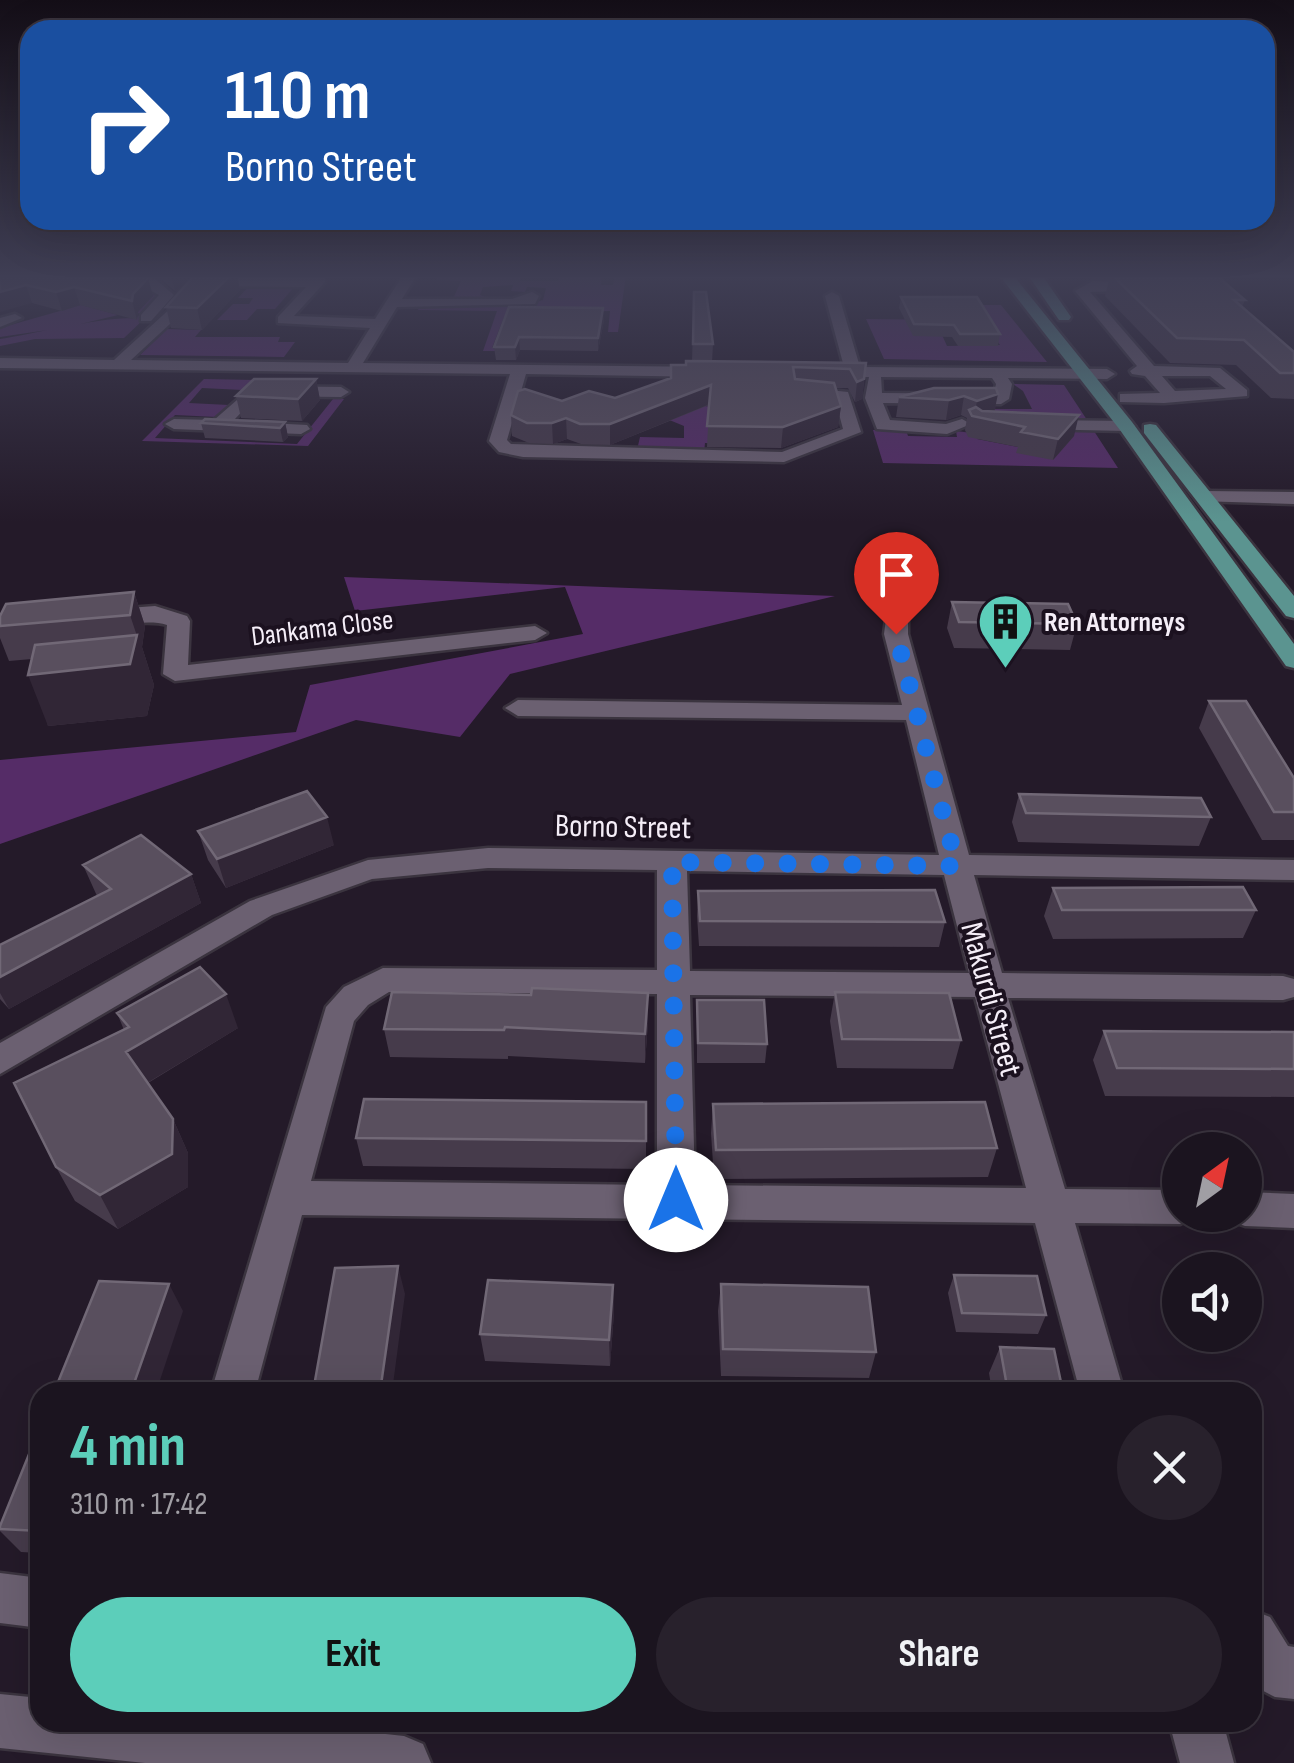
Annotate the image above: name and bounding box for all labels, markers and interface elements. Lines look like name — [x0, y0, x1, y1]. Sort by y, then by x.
text: 110 m — [225, 55, 371, 139]
icon: right — [60, 60, 190, 190]
text: Borno Street — [225, 140, 417, 195]
pin — [854, 532, 939, 635]
icon: arrive — [869, 547, 924, 602]
building icon: Ren Attorneys — [975, 591, 1035, 670]
street label: Dankama Close — [249, 603, 395, 654]
place label: Ren Attorneys — [1044, 606, 1185, 639]
street label: Borno Street — [554, 807, 691, 848]
street label: Makurdi Street — [951, 918, 1030, 1081]
north arrow — [1162, 1132, 1262, 1232]
map controls — [1162, 1132, 1262, 1352]
position arrow — [624, 1148, 728, 1252]
button: sound — [1162, 1252, 1262, 1352]
text: 4 min — [70, 1411, 186, 1483]
button: close — [1117, 1415, 1222, 1520]
text: 310 m · 17:42 — [70, 1485, 208, 1524]
button: Exit — [70, 1597, 636, 1712]
button: Share — [656, 1597, 1222, 1712]

